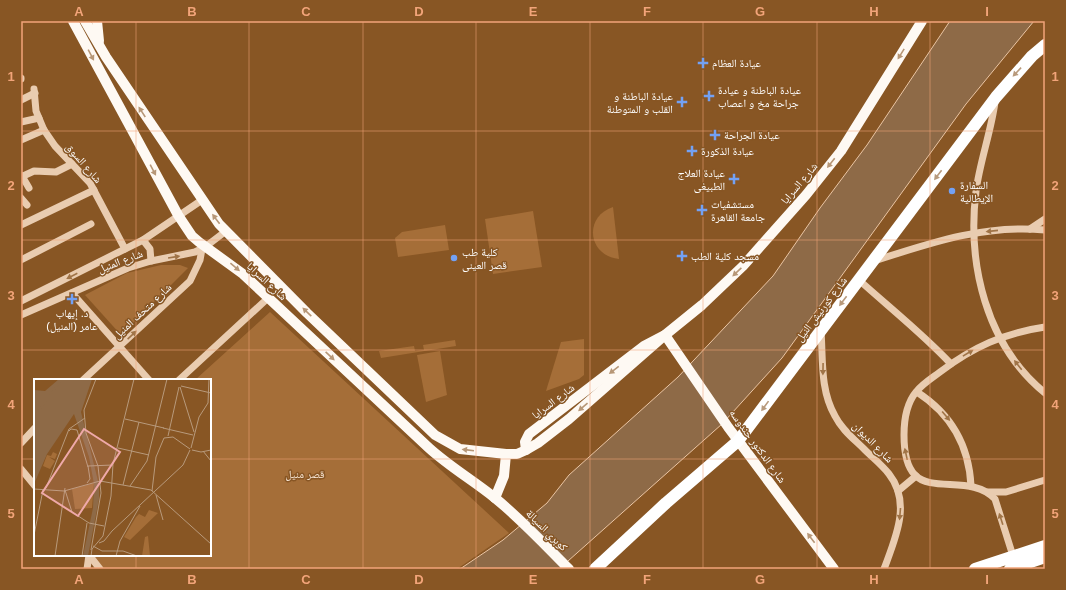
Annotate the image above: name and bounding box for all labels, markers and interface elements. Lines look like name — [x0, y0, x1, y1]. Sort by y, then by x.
text: A — [74, 4, 84, 19]
text: B — [187, 4, 197, 19]
text: C — [301, 4, 311, 19]
text: D — [414, 4, 424, 19]
text: E — [529, 4, 538, 19]
text: F — [643, 4, 651, 19]
text: G — [755, 4, 765, 19]
text: H — [869, 4, 879, 19]
text: I — [985, 4, 989, 19]
one-way arrow — [897, 48, 904, 60]
one-way arrow — [88, 50, 95, 61]
marker: عيادة العظام — [697, 57, 709, 69]
place label: عيادة العظام — [712, 57, 761, 70]
one-way arrow — [1012, 67, 1022, 77]
text: 1 — [7, 69, 15, 84]
text: 1 — [1051, 69, 1059, 84]
place label: عيادة الباطنة و عيادة جراحة مخ و اعصاب — [718, 84, 802, 110]
place label: عيادة الباطنة و القلب و المتوطنة — [607, 90, 673, 115]
marker: عيادة الباطنة و عيادة جراحة مخ و اعصاب — [703, 90, 715, 102]
marker: عيادة الباطنة و القلب و المتوطنة — [676, 96, 688, 108]
one-way arrow — [138, 107, 146, 117]
marker: عيادة الجراحة — [709, 129, 721, 141]
place label: عيادة الجراحة — [724, 129, 780, 141]
street label: شارع السوق — [63, 141, 104, 186]
marker: عيادة الذكورة — [686, 145, 698, 157]
place label: عيادة الذكورة — [701, 145, 754, 157]
one-way arrow — [827, 158, 835, 169]
street label: شارع السرايا — [778, 160, 820, 207]
one-way arrow — [150, 164, 156, 176]
place label: عيادة العلاج الطبيغى — [677, 167, 725, 193]
one-way arrow — [933, 170, 942, 181]
marker: عيادة العلاج الطبيغى — [728, 173, 740, 185]
text: 2 — [7, 178, 15, 193]
text: 2 — [1051, 178, 1059, 193]
place label: السفارة الإيطالية — [960, 179, 993, 205]
marker: السفارة الإيطالية — [947, 186, 957, 196]
place label: مستشفيات جامعة القاهرة — [711, 198, 765, 223]
marker: مستشفيات جامعة القاهرة — [696, 204, 708, 216]
one-way arrow — [211, 214, 220, 225]
one-way arrow — [986, 228, 998, 234]
place label: كلية طب قصر العينى — [462, 246, 507, 272]
street label: شارع المنيل — [96, 247, 145, 276]
marker: مسجد كلية الطب — [676, 250, 688, 262]
place label: مسجد كلية الطب — [691, 250, 759, 262]
marker: كلية طب قصر العينى — [449, 253, 459, 263]
one-way arrow — [168, 254, 181, 260]
street label: شارع السرايا — [244, 260, 289, 303]
one-way arrow — [229, 263, 240, 272]
one-way arrow — [732, 267, 742, 277]
one-way arrow — [66, 272, 77, 279]
street label: شارع كورنيش النيل — [793, 274, 850, 344]
street label: شارع متحف المنيل — [110, 281, 174, 342]
text: 3 — [7, 288, 15, 303]
text: 3 — [1051, 288, 1059, 303]
marker: د. إيهاب عامر (المنيل) — [66, 293, 78, 305]
one-way arrow — [839, 296, 847, 307]
place label: د. إيهاب عامر (المنيل) — [46, 307, 98, 333]
one-way arrow — [302, 307, 312, 317]
one-way arrow — [127, 330, 137, 340]
one-way arrow — [962, 350, 974, 357]
one-way arrow — [325, 351, 335, 361]
one-way arrow — [1014, 359, 1022, 370]
one-way arrow — [820, 363, 826, 376]
one-way arrow — [608, 366, 619, 374]
inset map — [34, 379, 211, 556]
street label: شارع السرايا — [529, 381, 577, 422]
text: 4 — [7, 397, 15, 412]
text: 4 — [1051, 397, 1059, 412]
one-way arrow — [761, 400, 769, 411]
one-way arrow — [578, 403, 588, 412]
street label: شارع الدكتور حندوسه — [727, 407, 789, 486]
one-way arrow — [942, 411, 951, 422]
street label: شارع الديوان — [850, 419, 896, 465]
one-way arrow — [461, 446, 474, 453]
one-way arrow — [903, 448, 909, 461]
park label: قصر منيل — [285, 468, 325, 481]
text: 5 — [7, 506, 15, 521]
text: 5 — [1051, 506, 1059, 521]
street label: كوبري السيالة — [522, 507, 570, 555]
one-way arrow — [897, 508, 904, 520]
one-way arrow — [998, 513, 1004, 525]
one-way arrow — [807, 532, 815, 543]
text: A — [74, 572, 84, 587]
text: B — [187, 572, 197, 587]
text: C — [301, 572, 311, 587]
text: D — [414, 572, 424, 587]
text: E — [529, 572, 538, 587]
text: F — [643, 572, 651, 587]
text: G — [755, 572, 765, 587]
text: H — [869, 572, 879, 587]
text: I — [985, 572, 989, 587]

